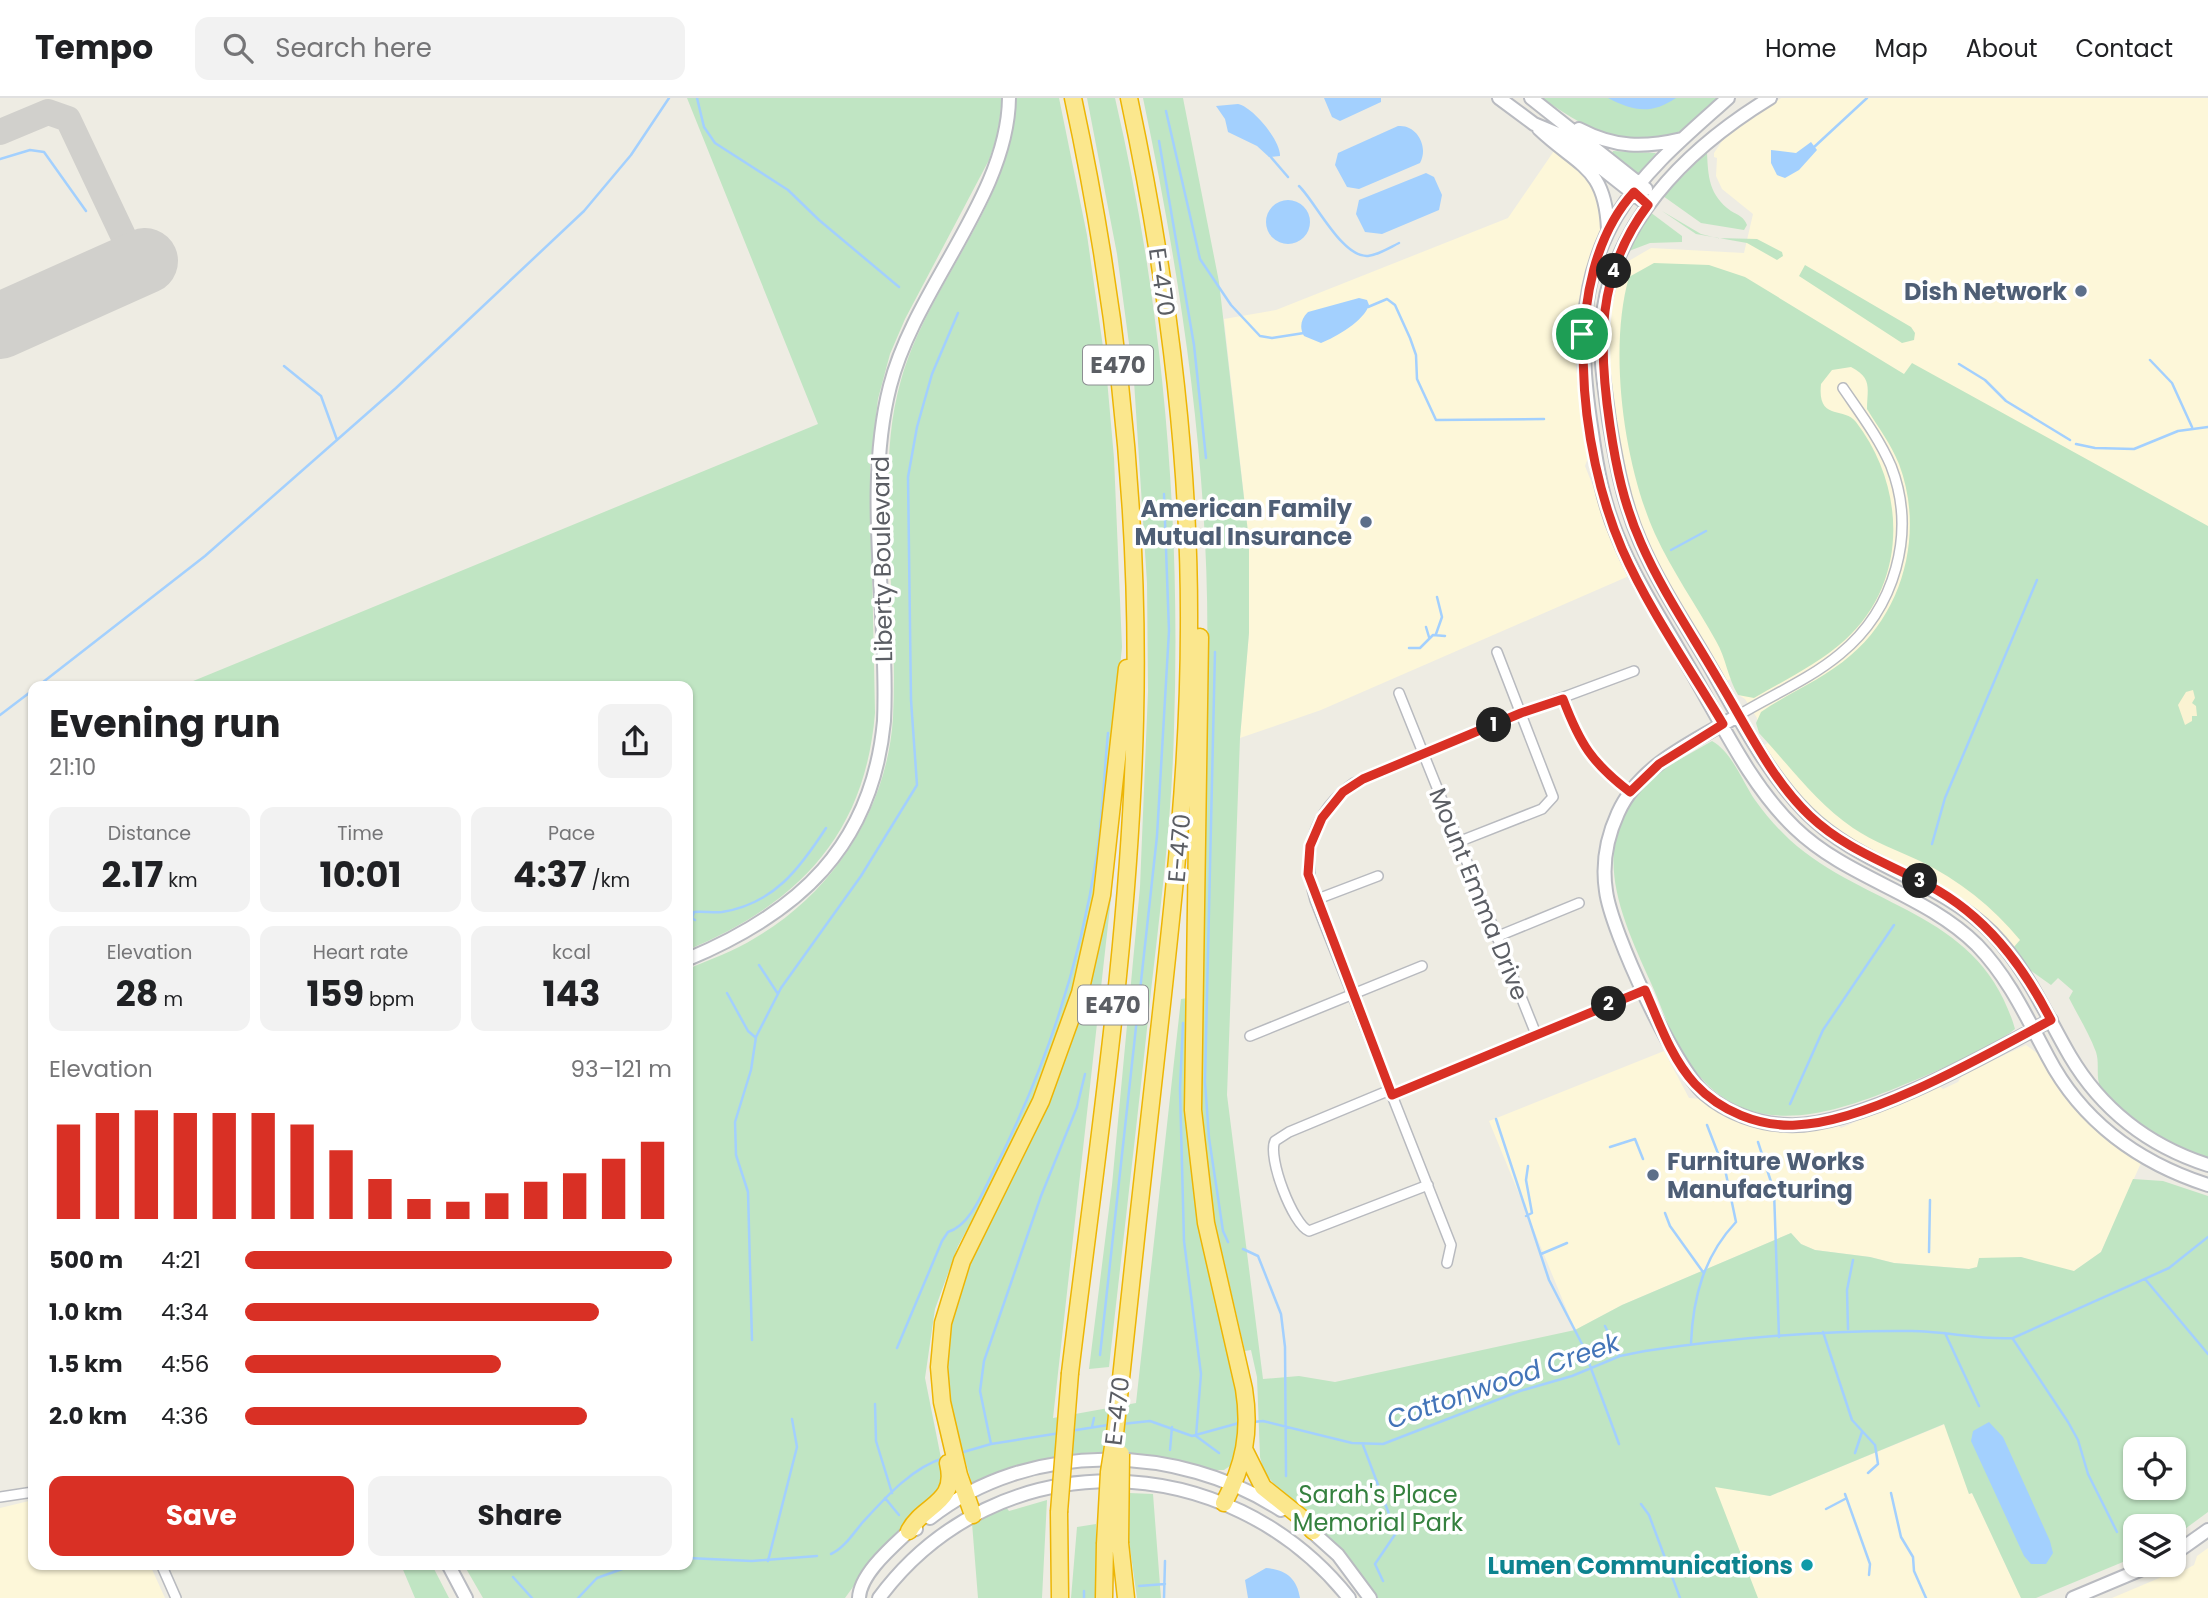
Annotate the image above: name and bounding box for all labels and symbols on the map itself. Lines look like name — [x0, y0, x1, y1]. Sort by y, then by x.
street label: E-470 — [1141, 246, 1183, 318]
pin: 4 — [1596, 254, 1632, 288]
place label: Dish Network — [1904, 275, 2067, 308]
marker: Dish Network — [2073, 283, 2089, 299]
pin — [1552, 304, 1612, 364]
road number: E470 — [1083, 346, 1153, 384]
street label: Liberty Boulevard — [864, 456, 900, 662]
place label: American Family Mutual Insurance — [1135, 492, 1353, 553]
marker: American Family Mutual Insurance — [1358, 514, 1374, 530]
pin: 1 — [1476, 708, 1512, 742]
street label: Mount Emma Drive — [1421, 783, 1537, 1005]
street label: E-470 — [1160, 812, 1198, 884]
pin: 3 — [1902, 864, 1938, 898]
road number: E470 — [1078, 986, 1148, 1024]
pin: 2 — [1592, 986, 1626, 1021]
place label: Furniture Works Manufacturing — [1667, 1145, 1865, 1206]
marker: Furniture Works Manufacturing — [1645, 1167, 1661, 1183]
water label: Cottonwood Creek — [1382, 1324, 1626, 1438]
street label: E-470 — [1096, 1375, 1138, 1447]
park label: Sarah's Place Memorial Park — [1293, 1478, 1464, 1539]
place label: Lumen Communications — [1488, 1549, 1793, 1582]
marker: Lumen Communications — [1799, 1557, 1815, 1573]

